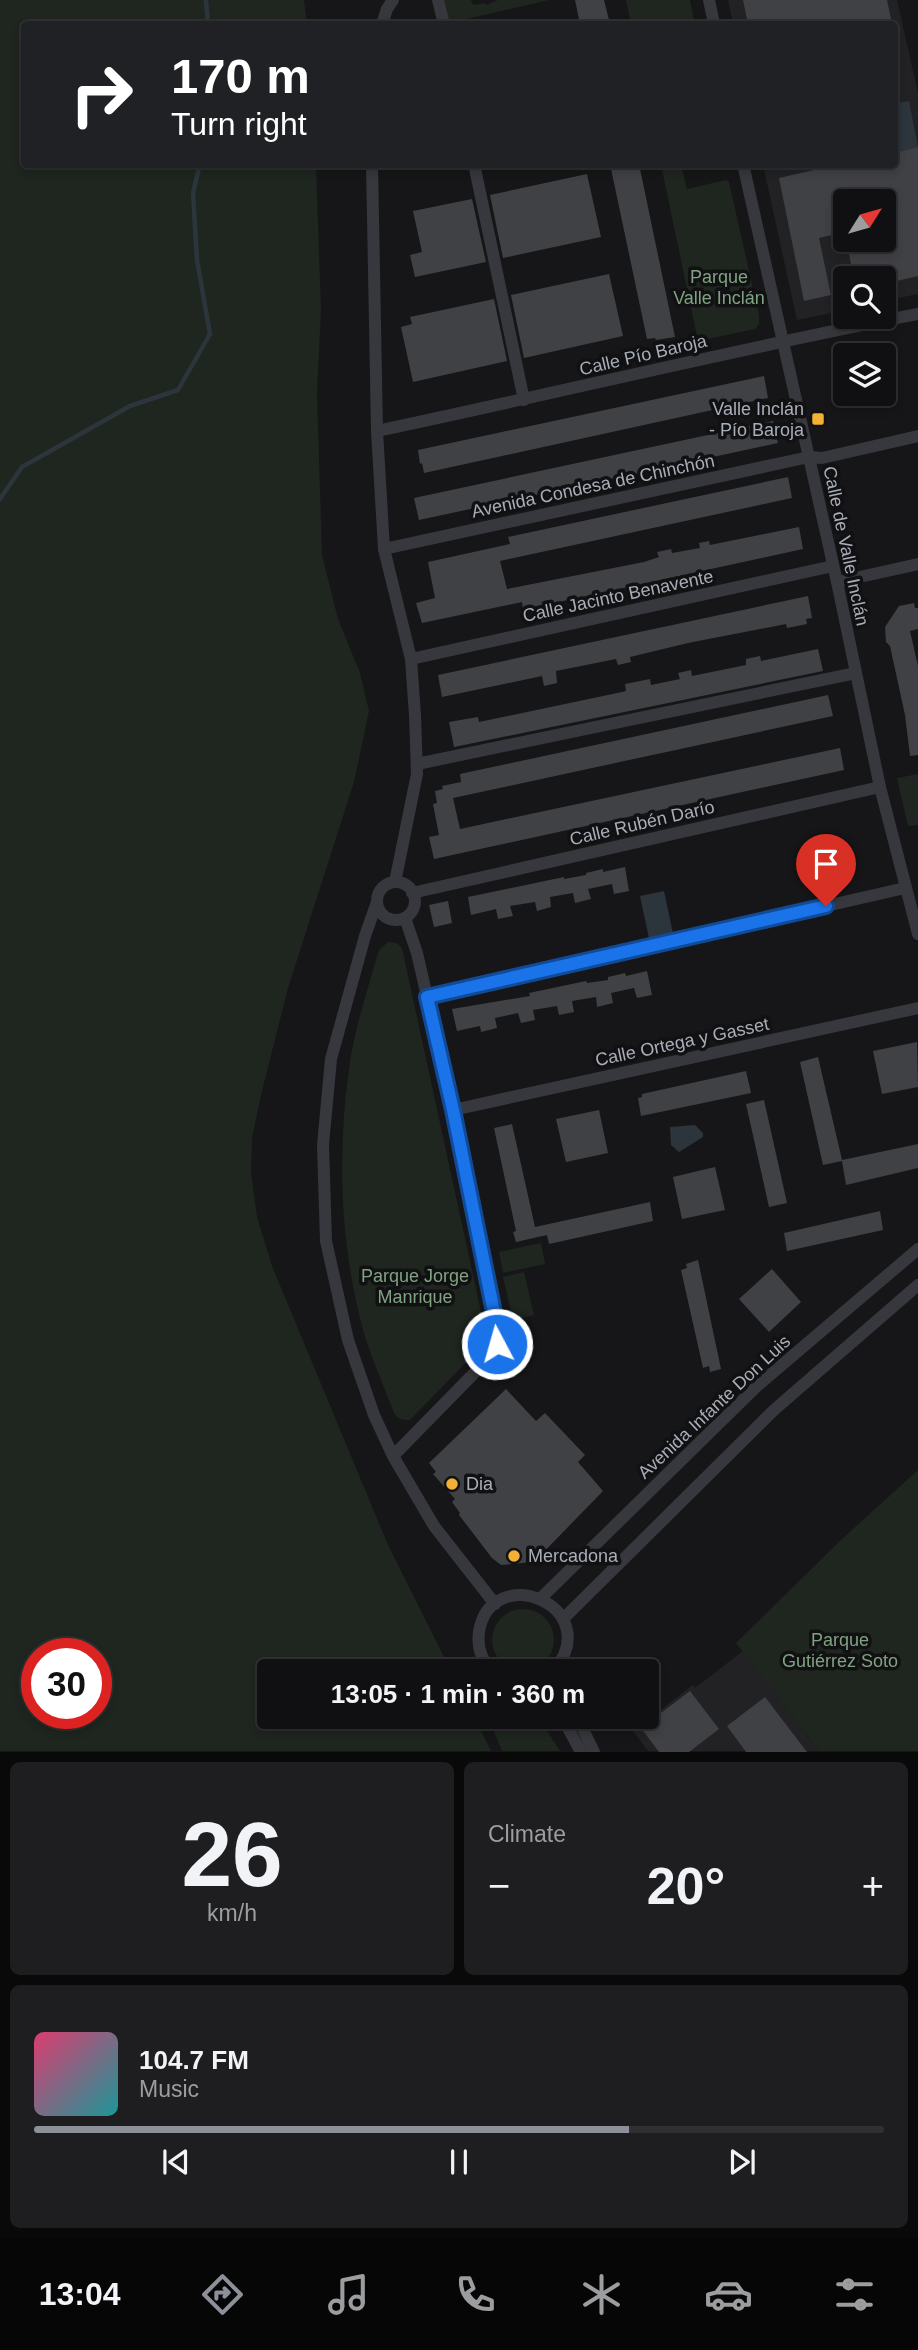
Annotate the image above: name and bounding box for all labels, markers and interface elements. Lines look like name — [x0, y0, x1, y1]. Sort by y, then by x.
icon: right — [56, 49, 147, 140]
text: 170 m — [171, 49, 310, 103]
text: Turn right — [171, 106, 307, 142]
north arrow — [833, 189, 896, 252]
map controls — [833, 189, 896, 406]
button: search — [833, 266, 896, 329]
park label: Parque Valle Inclán — [673, 267, 765, 308]
street label: Calle Pío Baroja — [577, 330, 710, 379]
button: layers — [833, 343, 896, 406]
place label: Valle Inclán - Pío Baroja — [709, 399, 805, 440]
marker: Valle Inclán - Pío Baroja — [810, 411, 826, 427]
street label: Avenida Condesa de Chinchón — [470, 450, 716, 522]
street label: Calle de Valle Inclán — [819, 464, 873, 628]
street label: Calle Jacinto Benavente — [521, 566, 715, 626]
street label: Calle Rubén Darío — [568, 797, 716, 849]
pin — [796, 834, 856, 906]
icon: arrive — [807, 845, 845, 883]
street label: Calle Ortega y Gasset — [593, 1014, 771, 1070]
park label: Parque Jorge Manrique — [361, 1266, 469, 1307]
position arrow — [460, 1307, 534, 1381]
street label: Avenida Infante Don Luis — [634, 1331, 794, 1483]
place label: Dia — [466, 1474, 494, 1494]
marker: Dia — [444, 1476, 460, 1492]
place label: Mercadona — [528, 1546, 619, 1566]
marker: Mercadona — [506, 1548, 522, 1564]
park label: Parque Gutiérrez Soto — [782, 1630, 898, 1671]
speed limit sign: 30 — [21, 1638, 112, 1729]
text: 13:05 · 1 min · 360 m — [331, 1679, 585, 1709]
text: 26 — [181, 1804, 283, 1905]
text: Climate — [488, 1821, 566, 1847]
text: 20° — [647, 1857, 725, 1915]
text: − — [488, 1865, 510, 1907]
text: + — [862, 1865, 884, 1907]
text: km/h — [207, 1900, 257, 1926]
text: 104.7 FM — [139, 2045, 249, 2075]
text: Music — [139, 2076, 199, 2102]
icon: previous — [157, 2143, 195, 2181]
icon: pause — [440, 2143, 478, 2181]
icon: next — [723, 2143, 761, 2181]
icon: directions — [198, 2270, 247, 2319]
icon: music — [324, 2270, 373, 2319]
icon: phone — [451, 2270, 500, 2319]
icon: climate — [577, 2270, 626, 2319]
icon: car — [704, 2270, 753, 2319]
icon: filters — [830, 2270, 879, 2319]
text: 13:04 — [39, 2276, 121, 2312]

